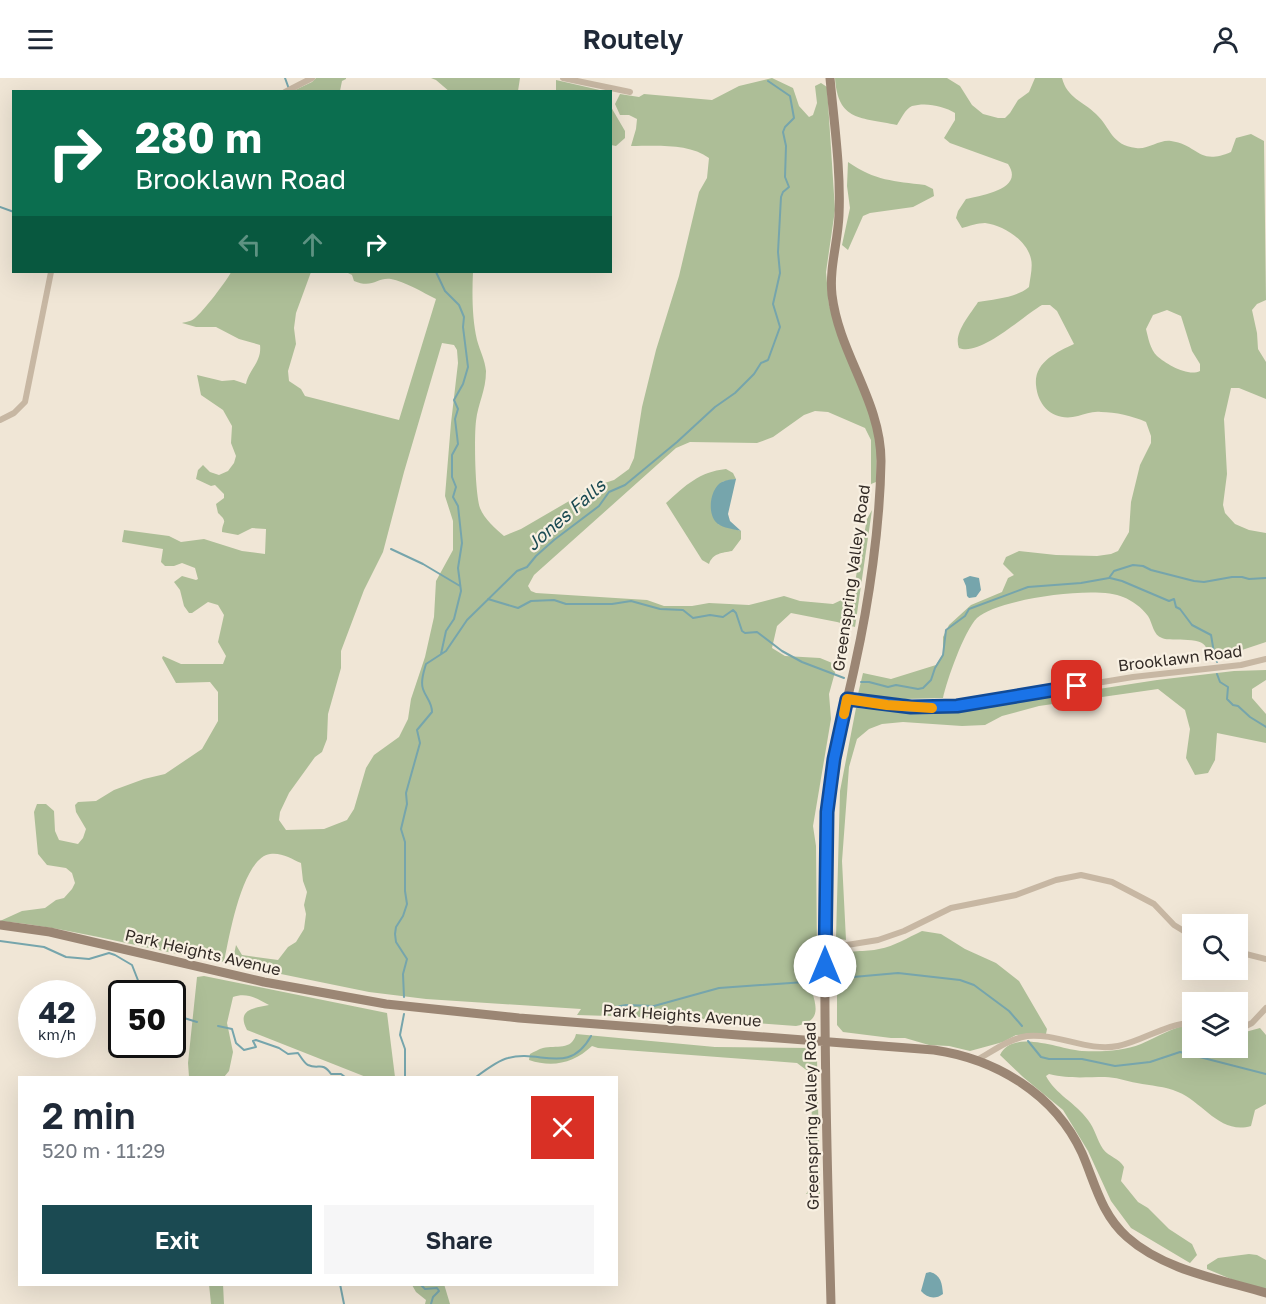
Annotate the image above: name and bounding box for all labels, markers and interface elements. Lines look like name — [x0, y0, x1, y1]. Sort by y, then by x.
icon: menu — [24, 23, 57, 56]
text: Routely — [583, 23, 683, 55]
icon: person — [1209, 23, 1242, 56]
text: 280 m — [135, 112, 262, 162]
icon: right — [36, 114, 114, 192]
text: Brooklawn Road — [135, 163, 346, 195]
icon: left — [233, 228, 266, 261]
icon: ahead — [296, 228, 329, 261]
icon: right — [359, 228, 392, 261]
water label: Jones Falls — [521, 473, 611, 555]
street label: Greenspring Valley Road — [828, 483, 874, 673]
street label: Brooklawn Road — [1117, 640, 1243, 676]
pin — [1051, 660, 1102, 711]
icon: arrive — [1060, 669, 1093, 702]
map controls — [1182, 914, 1248, 1058]
button: search — [1182, 914, 1248, 980]
street label: Park Heights Avenue — [123, 924, 283, 980]
position arrow — [793, 934, 857, 998]
speed limit sign: 50 — [108, 980, 186, 1058]
button: layers — [1182, 992, 1248, 1058]
text: 42 — [38, 994, 76, 1030]
street label: Park Heights Avenue — [602, 999, 762, 1031]
street label: Greenspring Valley Road — [799, 1022, 823, 1210]
text: km/h — [38, 1025, 76, 1043]
text: 2 min — [42, 1094, 136, 1137]
button: close — [531, 1096, 594, 1159]
text: 520 m · 11:29 — [42, 1138, 165, 1162]
button: Exit — [42, 1205, 312, 1274]
button: Share — [324, 1205, 594, 1274]

